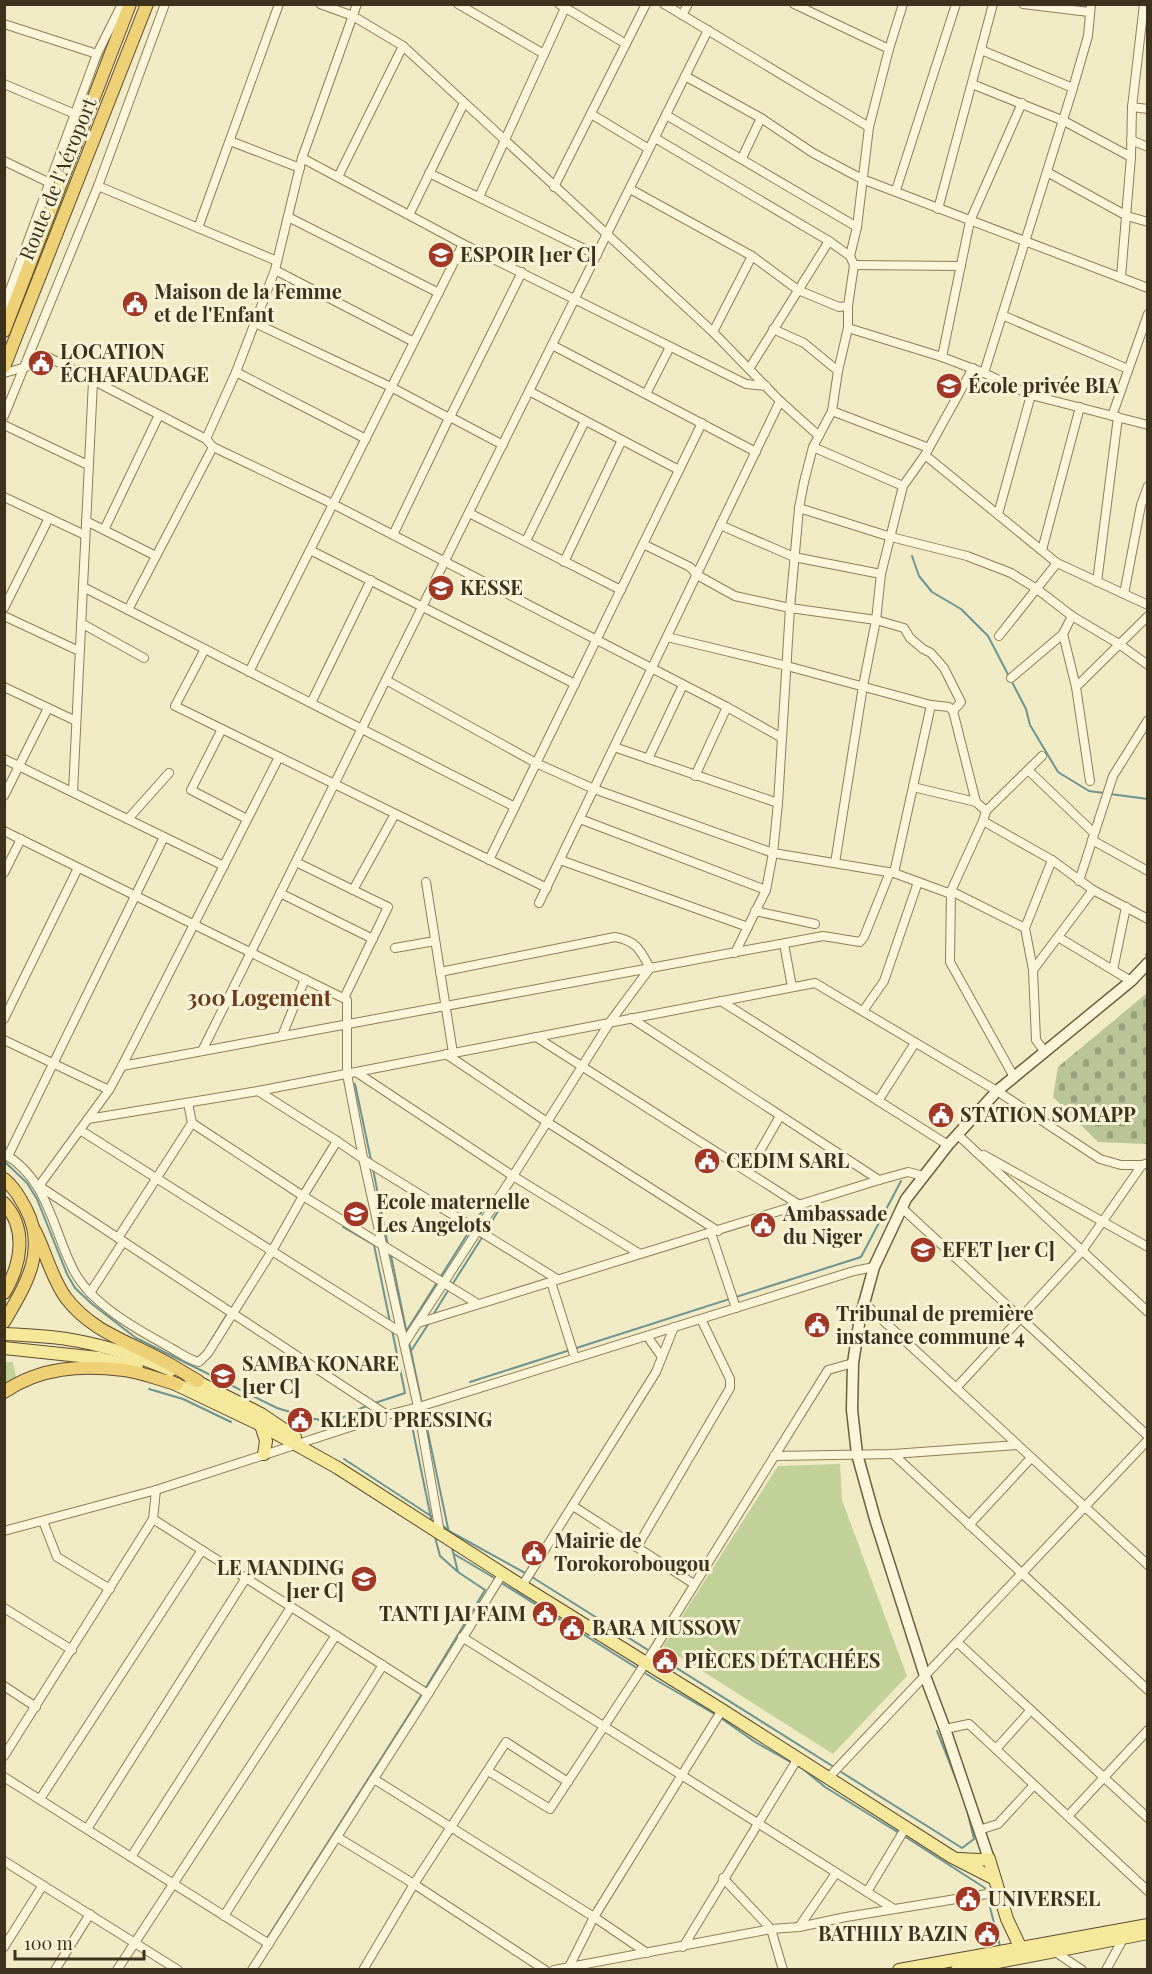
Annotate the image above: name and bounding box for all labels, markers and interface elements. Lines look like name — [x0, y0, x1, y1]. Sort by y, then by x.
street label: Route de l'Aéroport — [12, 92, 102, 264]
school or university icon: ESPOIR [1er C] — [426, 240, 456, 270]
place label: ESPOIR [1er C] — [460, 240, 597, 267]
place label: Maison de la Femme et de l'Enfant — [154, 277, 342, 327]
public building icon: Maison de la Femme et de l'Enfant — [120, 289, 150, 319]
place label: LOCATION ÉCHAFAUDAGE — [60, 337, 209, 387]
public building icon: LOCATION ÉCHAFAUDAGE — [26, 348, 56, 378]
school or university icon: École privée BIA — [934, 371, 964, 401]
place label: École privée BIA — [968, 371, 1120, 398]
school or university icon: KESSE — [426, 573, 456, 603]
place label: KESSE — [460, 573, 523, 600]
district label: 300 Logement — [186, 982, 332, 1012]
public building icon: STATION SOMAPP — [926, 1100, 956, 1130]
place label: STATION SOMAPP — [960, 1100, 1136, 1127]
public building icon: CEDIM SARL — [692, 1146, 722, 1176]
place label: CEDIM SARL — [726, 1146, 849, 1173]
place label: Ecole maternelle Les Angelots — [376, 1187, 530, 1237]
school or university icon: Ecole maternelle Les Angelots — [341, 1199, 371, 1229]
place label: Ambassade du Niger — [782, 1199, 887, 1249]
public building icon: Ambassade du Niger — [748, 1210, 778, 1240]
school or university icon: EFET [1er C] — [908, 1235, 938, 1265]
place label: EFET [1er C] — [942, 1235, 1055, 1262]
place label: Tribunal de première instance commune 4 — [836, 1299, 1034, 1349]
public building icon: Tribunal de première instance commune 4 — [802, 1310, 832, 1340]
place label: SAMBA KONARE [1er C] — [242, 1349, 399, 1399]
school or university icon: SAMBA KONARE [1er C] — [208, 1361, 238, 1391]
public building icon: KLEDU PRESSING — [285, 1405, 315, 1435]
place label: KLEDU PRESSING — [320, 1405, 492, 1432]
place label: Mairie de Torokorobougou — [554, 1526, 710, 1576]
public building icon: Mairie de Torokorobougou — [519, 1538, 549, 1568]
place label: LE MANDING [1er C] — [217, 1553, 344, 1603]
school or university icon: LE MANDING [1er C] — [349, 1564, 379, 1594]
place label: TANTI JAI FAIM — [379, 1599, 526, 1626]
public building icon: TANTI JAI FAIM — [530, 1599, 560, 1629]
public building icon: BARA MUSSOW — [557, 1613, 587, 1643]
place label: BARA MUSSOW — [592, 1613, 741, 1640]
public building icon: PIÈCES DÉTACHÉES — [650, 1646, 680, 1676]
place label: PIÈCES DÉTACHÉES — [684, 1646, 881, 1673]
public building icon: UNIVERSEL — [953, 1884, 983, 1914]
place label: UNIVERSEL — [988, 1884, 1100, 1911]
place label: BATHILY BAZIN — [818, 1919, 968, 1946]
public building icon: BATHILY BAZIN — [972, 1919, 1002, 1949]
scale bar — [15, 1923, 144, 1961]
text: 100 m — [24, 1931, 73, 1955]

